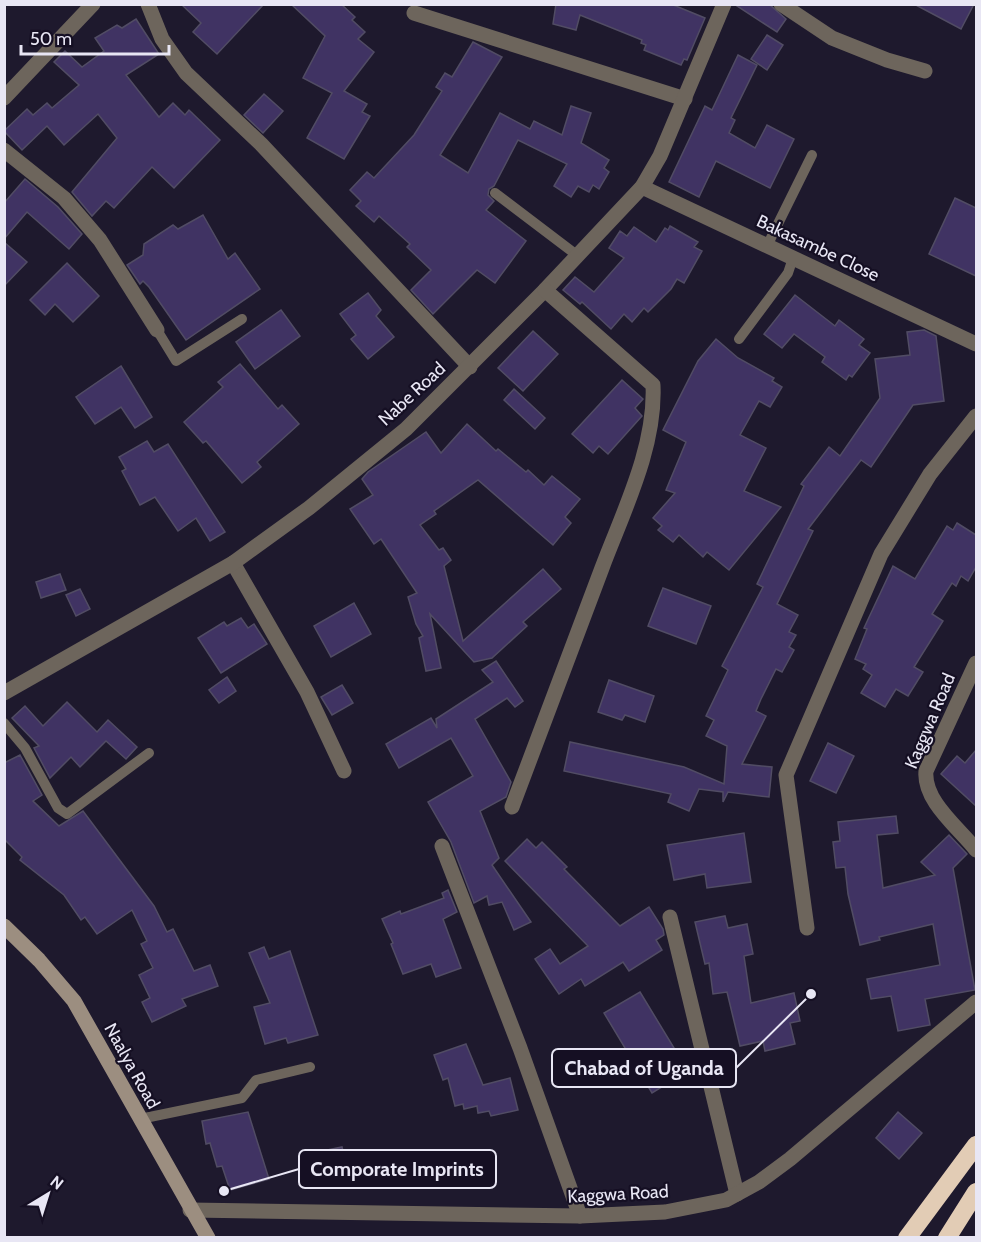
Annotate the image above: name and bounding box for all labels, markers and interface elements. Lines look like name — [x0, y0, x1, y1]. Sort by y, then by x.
scale bar — [21, 18, 170, 56]
text: 50 m — [30, 28, 72, 50]
street label: Bakasambe Close — [753, 210, 883, 286]
street label: Nabe Road — [374, 358, 450, 430]
street label: Kaggwa Road — [900, 670, 960, 772]
street label: Naalya Road — [99, 1019, 165, 1113]
callout: Chabad of Uganda — [552, 1049, 736, 1087]
text: Chabad of Uganda — [564, 1056, 724, 1080]
callout: Comporate Imprints — [299, 1150, 496, 1188]
text: Comporate Imprints — [310, 1157, 484, 1181]
north arrow — [18, 1164, 78, 1224]
text: N — [47, 1172, 67, 1194]
street label: Kaggwa Road — [567, 1180, 669, 1208]

